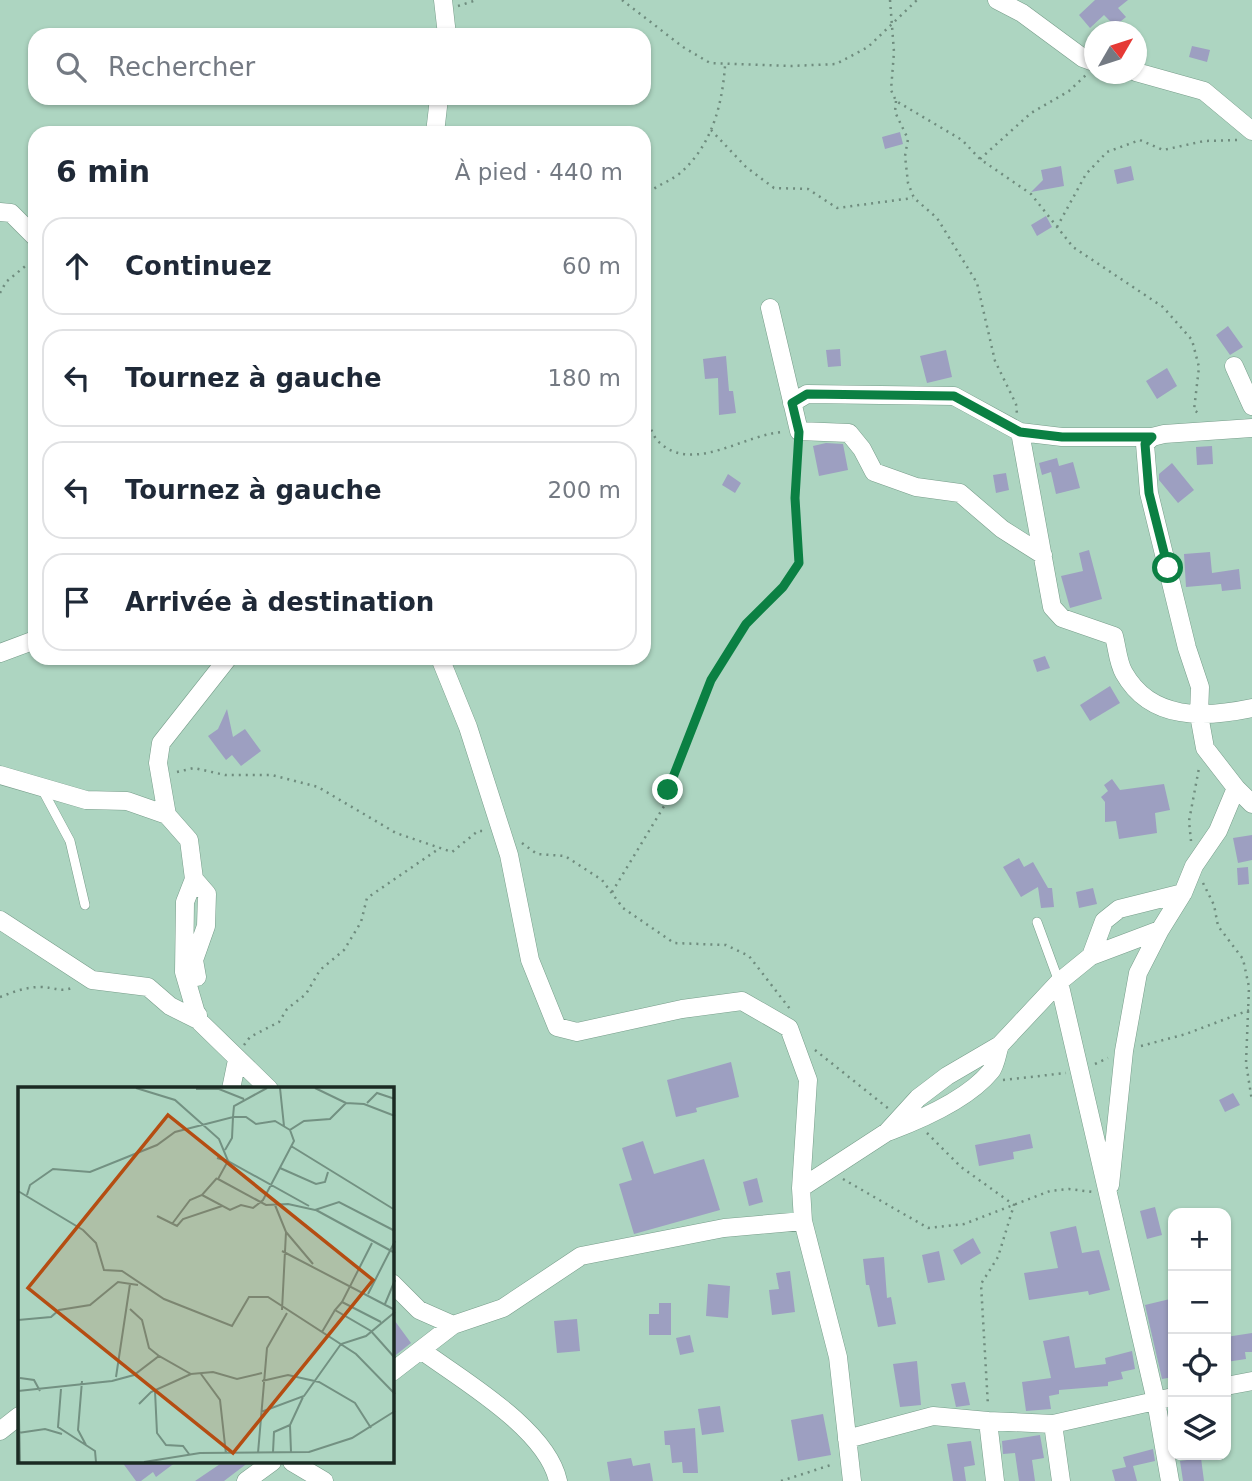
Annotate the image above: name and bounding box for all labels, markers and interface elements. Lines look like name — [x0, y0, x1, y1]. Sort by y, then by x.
north arrow — [1084, 21, 1147, 84]
search box — [28, 28, 651, 105]
icon: search — [52, 48, 90, 86]
text: Rechercher — [108, 52, 255, 82]
text: 6 min — [56, 154, 150, 189]
text: À pied · 440 m — [455, 159, 623, 185]
icon: ahead — [58, 247, 96, 285]
text: Continuez — [125, 251, 272, 281]
text: 60 m — [562, 253, 621, 279]
icon: left — [58, 359, 96, 397]
text: Tournez à gauche — [125, 363, 382, 393]
text: 180 m — [547, 365, 621, 391]
icon: left — [58, 471, 96, 509]
text: Tournez à gauche — [125, 475, 382, 505]
text: 200 m — [547, 477, 621, 503]
route start — [1152, 552, 1183, 583]
icon: arrive — [58, 583, 96, 621]
text: Arrivée à destination — [125, 587, 434, 617]
route end — [652, 774, 683, 805]
inset map — [18, 1087, 394, 1464]
map controls — [1168, 1208, 1231, 1460]
button: + — [1168, 1208, 1231, 1271]
button: − — [1168, 1271, 1231, 1334]
button: locate — [1168, 1334, 1231, 1397]
button: layers — [1168, 1397, 1231, 1460]

